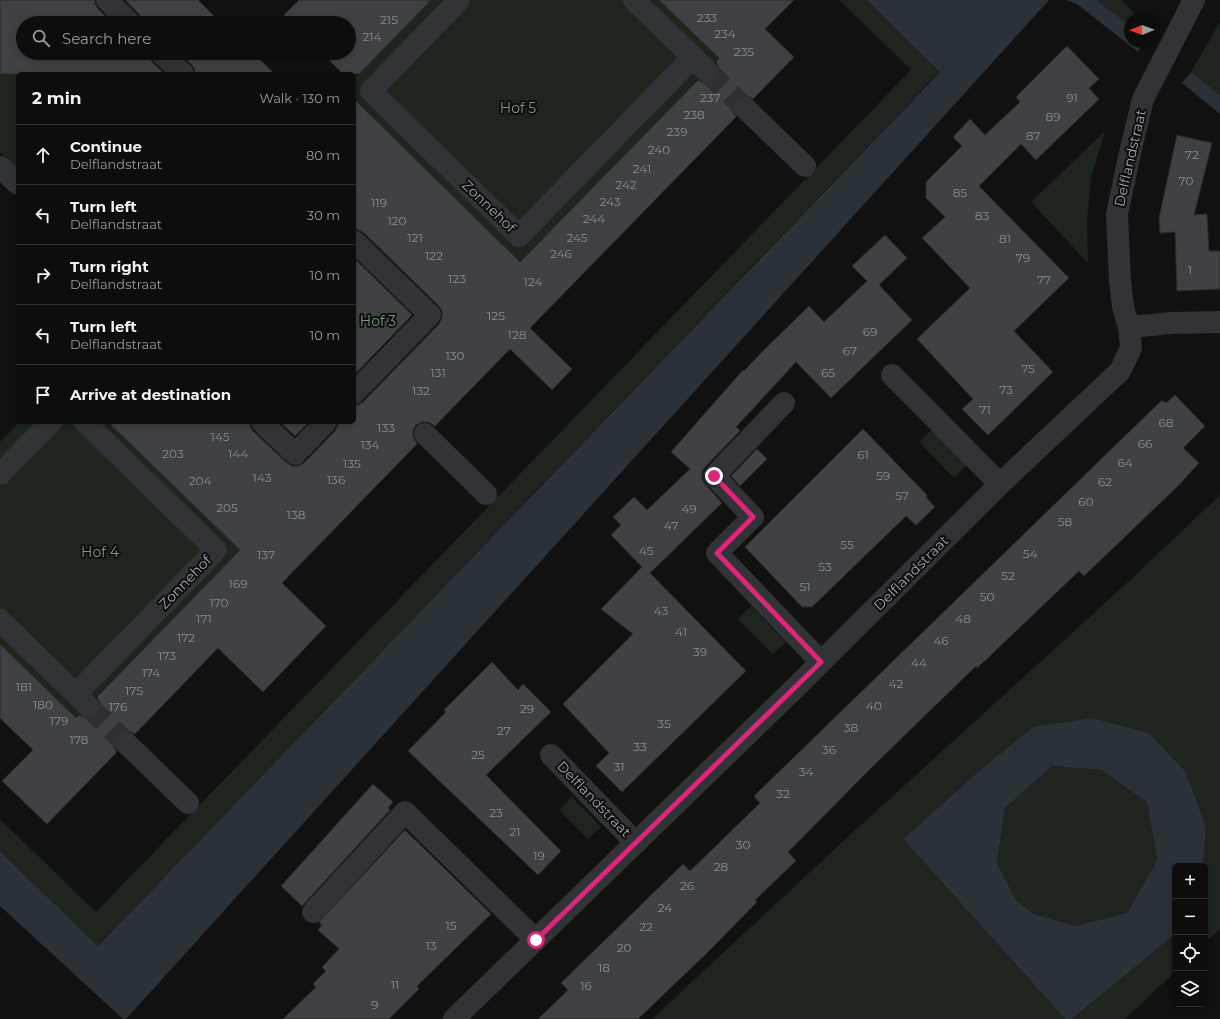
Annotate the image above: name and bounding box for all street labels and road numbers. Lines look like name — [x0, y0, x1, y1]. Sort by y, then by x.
street label: Delflandstraat — [1110, 107, 1150, 208]
street label: Zonnehof — [458, 176, 521, 237]
street label: Delflandstraat — [870, 531, 953, 614]
street label: Zonnehof — [155, 550, 216, 613]
street label: Delflandstraat — [553, 757, 635, 841]

